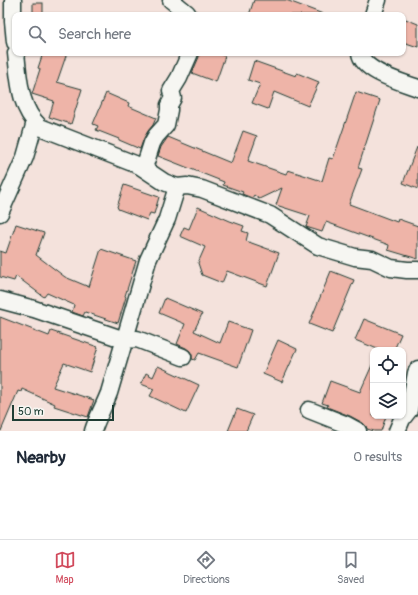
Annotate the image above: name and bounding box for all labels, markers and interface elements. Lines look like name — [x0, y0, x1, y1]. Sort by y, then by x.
search box — [12, 12, 406, 56]
icon: search — [26, 23, 48, 45]
text: Search here — [58, 25, 131, 44]
map controls — [370, 347, 406, 419]
button: locate — [370, 347, 406, 383]
button: layers — [370, 383, 406, 419]
scale bar — [12, 403, 114, 422]
text: 50 m — [18, 405, 44, 418]
text: Nearby — [16, 447, 65, 468]
text: 0 results — [353, 449, 402, 465]
tab: Map — [54, 549, 76, 586]
tab: Directions — [183, 549, 230, 586]
tab: Saved — [337, 549, 364, 586]

